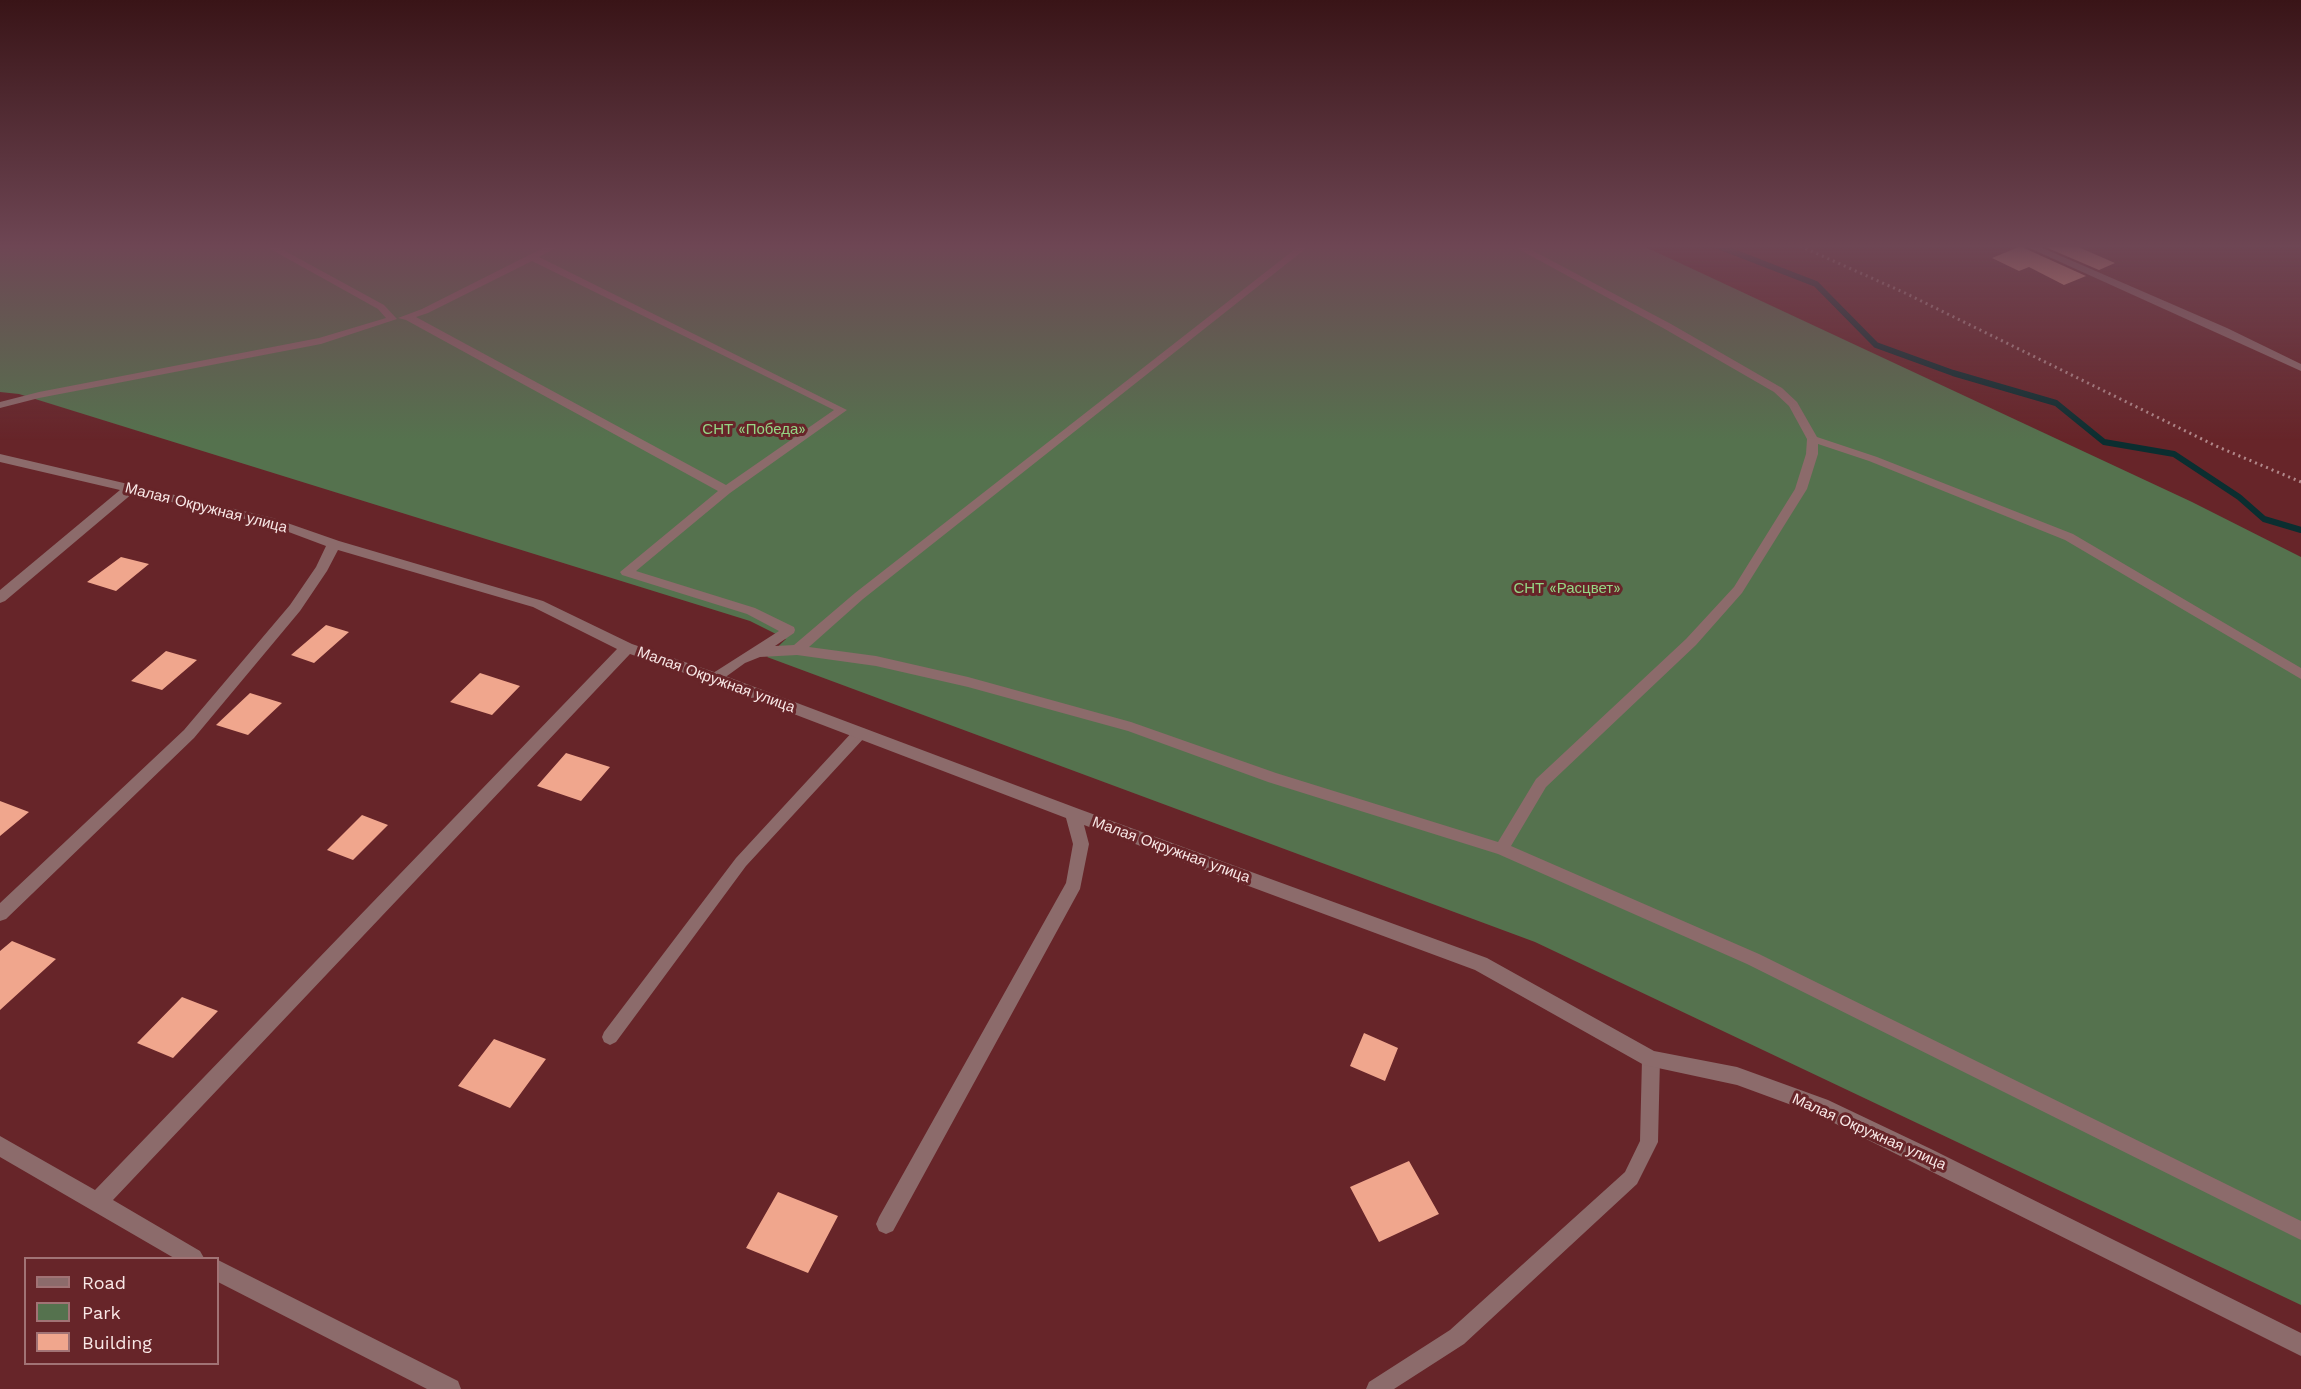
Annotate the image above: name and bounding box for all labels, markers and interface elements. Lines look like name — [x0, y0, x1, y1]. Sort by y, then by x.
park label: СНТ «Победа» — [702, 421, 806, 439]
street label: Малая Окружная улица — [123, 479, 289, 537]
park label: СНТ «Расцвет» — [1513, 580, 1621, 598]
street label: Малая Окружная улица — [635, 643, 797, 717]
street label: Малая Окружная улица — [1090, 813, 1252, 887]
street label: Малая Окружная улица — [1789, 1090, 1949, 1174]
legend — [24, 1257, 219, 1365]
text: Road — [82, 1272, 126, 1293]
text: Park — [82, 1302, 121, 1323]
text: Building — [82, 1332, 152, 1353]

